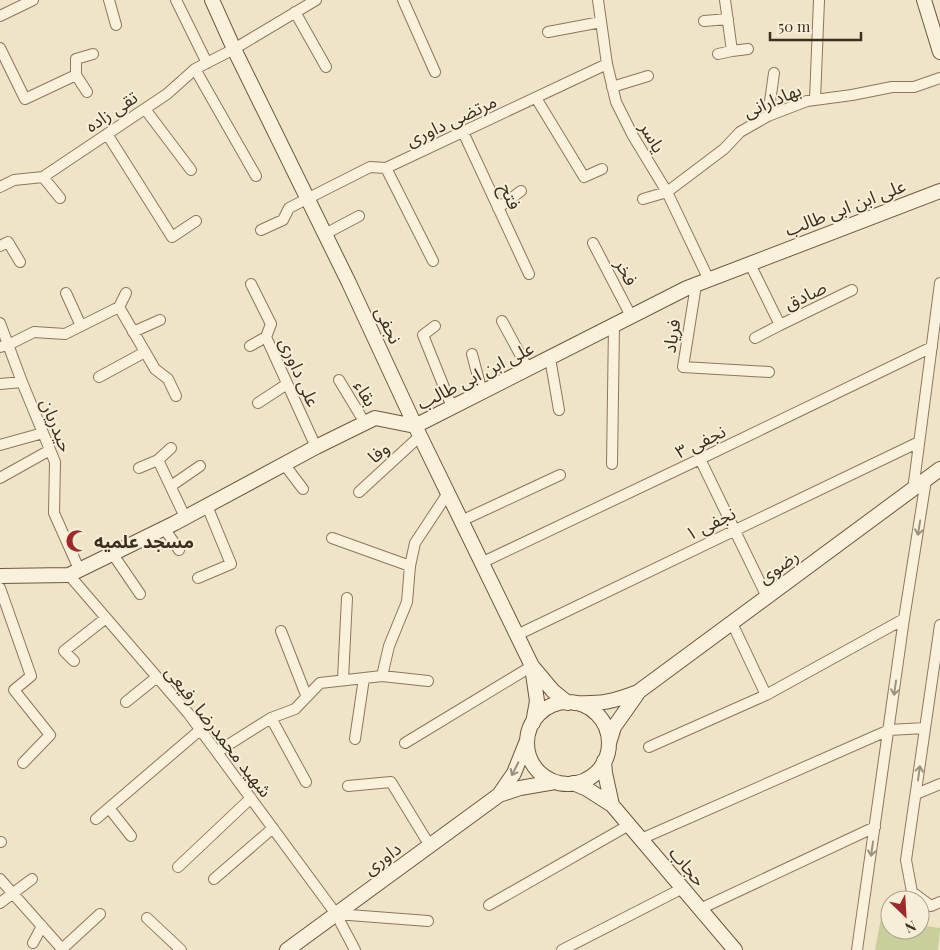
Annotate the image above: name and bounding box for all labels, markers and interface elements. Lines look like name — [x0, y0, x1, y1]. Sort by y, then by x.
scale bar — [770, 10, 861, 42]
text: 50 m — [778, 16, 811, 36]
street label: بهادارانی — [739, 77, 805, 123]
street label: تقی زاده — [80, 85, 142, 137]
street label: مرتضی داوری — [402, 89, 500, 151]
street label: یاسر — [634, 116, 671, 157]
street label: علی ابن ابی طالب — [781, 173, 909, 241]
street label: فتح — [493, 179, 527, 214]
street label: فخر — [610, 254, 644, 289]
street label: صادق — [780, 275, 830, 315]
street label: نجفی — [370, 302, 408, 348]
street label: فریاد — [657, 317, 685, 355]
street label: علی داوری — [274, 334, 326, 410]
street label: علی ابن ابی طالب — [413, 335, 537, 415]
street label: بقاء — [349, 376, 383, 410]
street label: حیدریان — [35, 395, 79, 455]
street label: نجفی ۳ — [671, 419, 729, 463]
street label: وفا — [362, 436, 394, 468]
street label: نجفی ۱ — [681, 501, 739, 545]
one-way arrow — [913, 519, 923, 535]
mosque icon: مسجد علمیه — [64, 528, 90, 554]
place label: مسجد علمیه — [94, 529, 194, 553]
street label: رضوی — [753, 543, 803, 589]
street label: شهید محمدرضا رفیعی — [160, 660, 278, 802]
one-way arrow — [890, 680, 900, 696]
one-way arrow — [510, 762, 520, 777]
one-way arrow — [914, 765, 924, 781]
street label: داوری — [358, 836, 406, 880]
street label: حجاب — [664, 841, 712, 891]
one-way arrow — [866, 841, 876, 857]
north arrow — [880, 890, 930, 940]
text: N — [902, 916, 919, 938]

